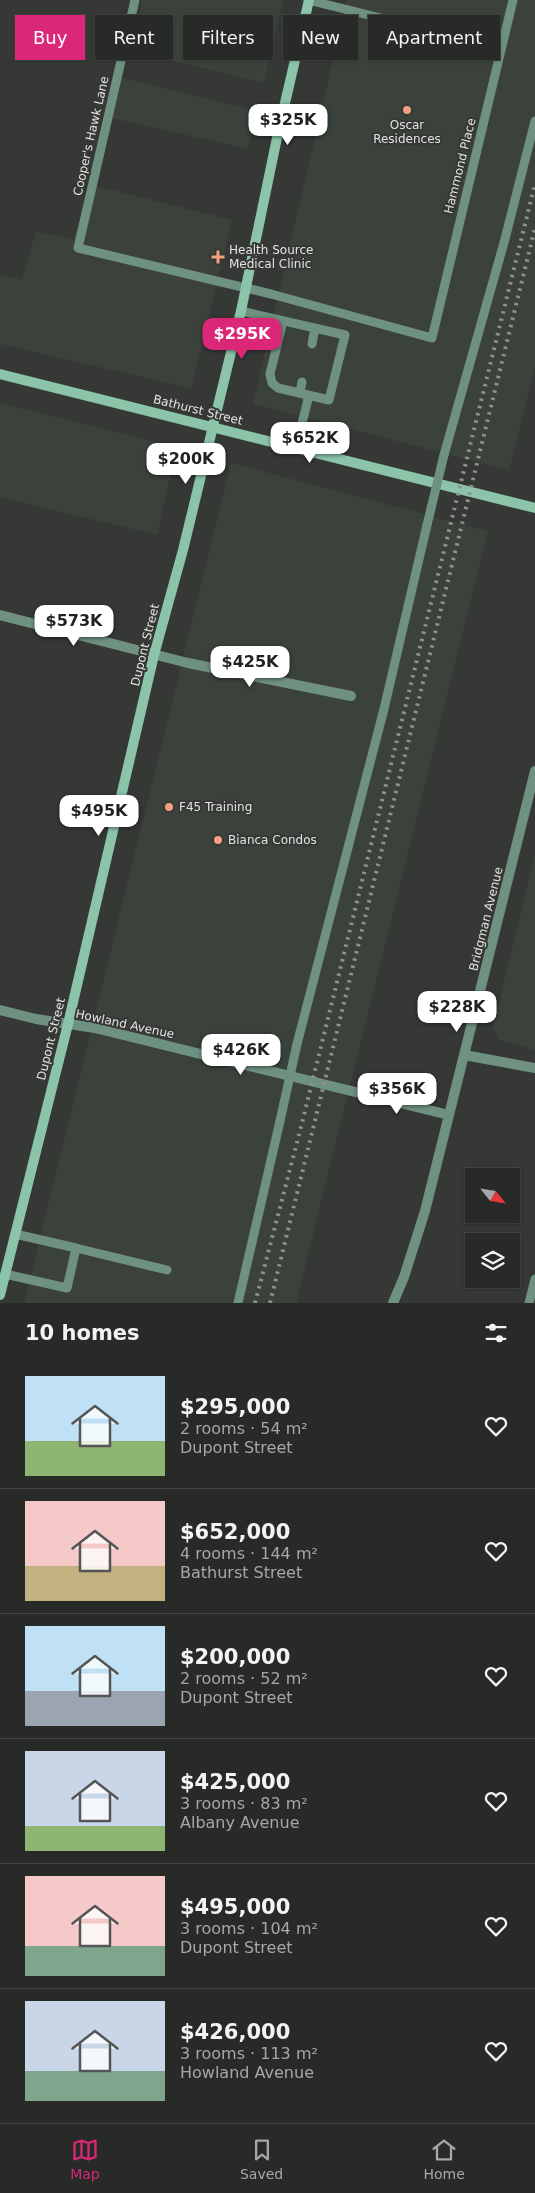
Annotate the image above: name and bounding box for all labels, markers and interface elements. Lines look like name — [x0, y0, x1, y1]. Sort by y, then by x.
chip: Buy — [15, 15, 85, 60]
chip: Rent — [95, 15, 173, 60]
chip: Filters — [183, 15, 273, 60]
chip: New — [283, 15, 358, 60]
chip: Apartment — [368, 15, 500, 60]
street label: Cooper's Hawk Lane — [70, 75, 112, 197]
pin: $325K — [253, 104, 323, 146]
marker: Oscar Residences — [401, 104, 413, 116]
text: $325K — [260, 110, 316, 129]
street label: Hammond Place — [441, 117, 479, 215]
place label: Oscar Residences — [373, 118, 441, 146]
place label: Health Source Medical Clinic — [229, 243, 313, 271]
marker: Health Source Medical Clinic — [211, 250, 225, 264]
pin: $295K — [207, 318, 277, 360]
text: $295K — [214, 324, 270, 343]
street label: Bathurst Street — [152, 392, 244, 428]
pin: $652K — [275, 422, 345, 464]
text: $652K — [282, 428, 338, 447]
pin: $200K — [151, 442, 221, 485]
text: $200K — [158, 449, 214, 468]
street label: Dupont Street — [128, 602, 162, 688]
pin: $573K — [39, 604, 109, 647]
text: $573K — [46, 611, 102, 630]
pin: $425K — [215, 646, 285, 688]
text: $425K — [222, 652, 278, 671]
pin: $495K — [64, 794, 134, 837]
place label: F45 Training — [179, 800, 252, 814]
text: $495K — [71, 801, 127, 820]
marker: F45 Training — [163, 801, 175, 813]
place label: Bianca Condos — [228, 833, 317, 847]
marker: Bianca Condos — [212, 834, 224, 846]
street label: Bridgman Avenue — [466, 866, 506, 972]
pin: $228K — [422, 990, 492, 1033]
street label: Dupont Street — [34, 996, 68, 1082]
text: $228K — [429, 997, 485, 1016]
street label: Howland Avenue — [74, 1007, 176, 1041]
pin: $426K — [206, 1034, 276, 1076]
text: $426K — [213, 1040, 269, 1059]
pin: $356K — [362, 1072, 432, 1115]
text: $356K — [369, 1079, 425, 1098]
north arrow — [465, 1168, 520, 1222]
map controls — [465, 1168, 520, 1288]
button: layers — [465, 1233, 520, 1288]
icon: filters — [482, 1319, 510, 1347]
text: 10 homes — [25, 1321, 140, 1345]
text: $295,000 — [180, 1395, 290, 1419]
icon: home — [65, 1396, 125, 1456]
icon: heart — [482, 1412, 510, 1440]
text: 2 rooms · 54 m² — [180, 1419, 308, 1438]
text: Dupont Street — [180, 1438, 293, 1457]
text: $652,000 — [180, 1520, 290, 1544]
icon: home — [65, 1521, 125, 1581]
icon: heart — [482, 1537, 510, 1565]
text: 4 rooms · 144 m² — [180, 1544, 318, 1563]
text: Bathurst Street — [180, 1563, 302, 1582]
text: $200,000 — [180, 1645, 290, 1669]
icon: home — [65, 1646, 125, 1706]
icon: heart — [482, 1662, 510, 1690]
text: 2 rooms · 52 m² — [180, 1669, 308, 1688]
text: Dupont Street — [180, 1688, 293, 1707]
text: $425,000 — [180, 1770, 290, 1794]
icon: home — [65, 1771, 125, 1831]
icon: heart — [482, 1787, 510, 1815]
text: 3 rooms · 83 m² — [180, 1794, 308, 1813]
text: Albany Avenue — [180, 1813, 300, 1832]
text: $495,000 — [180, 1895, 290, 1919]
icon: home — [65, 1896, 125, 1956]
icon: heart — [482, 1912, 510, 1940]
text: 3 rooms · 104 m² — [180, 1919, 318, 1938]
text: Dupont Street — [180, 1938, 293, 1957]
text: $426,000 — [180, 2020, 290, 2044]
icon: home — [65, 2021, 125, 2081]
icon: heart — [482, 2037, 510, 2065]
text: 3 rooms · 113 m² — [180, 2044, 318, 2063]
text: Howland Avenue — [180, 2063, 314, 2082]
tab: Map — [70, 2136, 100, 2182]
tab: Saved — [240, 2136, 283, 2182]
tab: Home — [424, 2136, 465, 2182]

